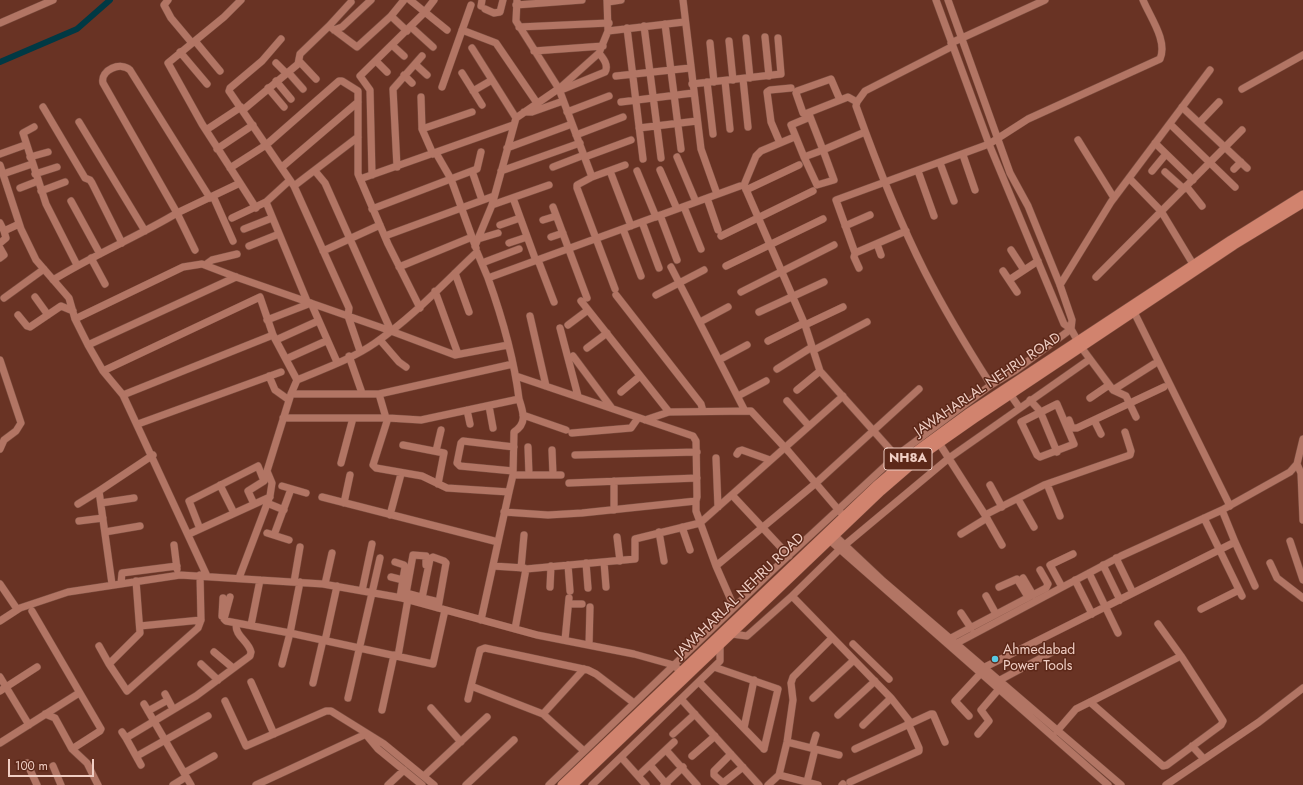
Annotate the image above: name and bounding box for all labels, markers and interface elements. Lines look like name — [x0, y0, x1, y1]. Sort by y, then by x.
street label: JAWAHARLAL NEHRU ROAD — [912, 330, 1064, 440]
road number: NH8A — [884, 448, 932, 470]
street label: JAWAHARLAL NEHRU ROAD — [672, 530, 808, 662]
place label: Ahmedabad Power Tools — [1003, 643, 1075, 676]
marker: Ahmedabad Power Tools — [990, 654, 1000, 664]
scale bar — [10, 751, 96, 777]
text: 100 m — [15, 757, 48, 775]

